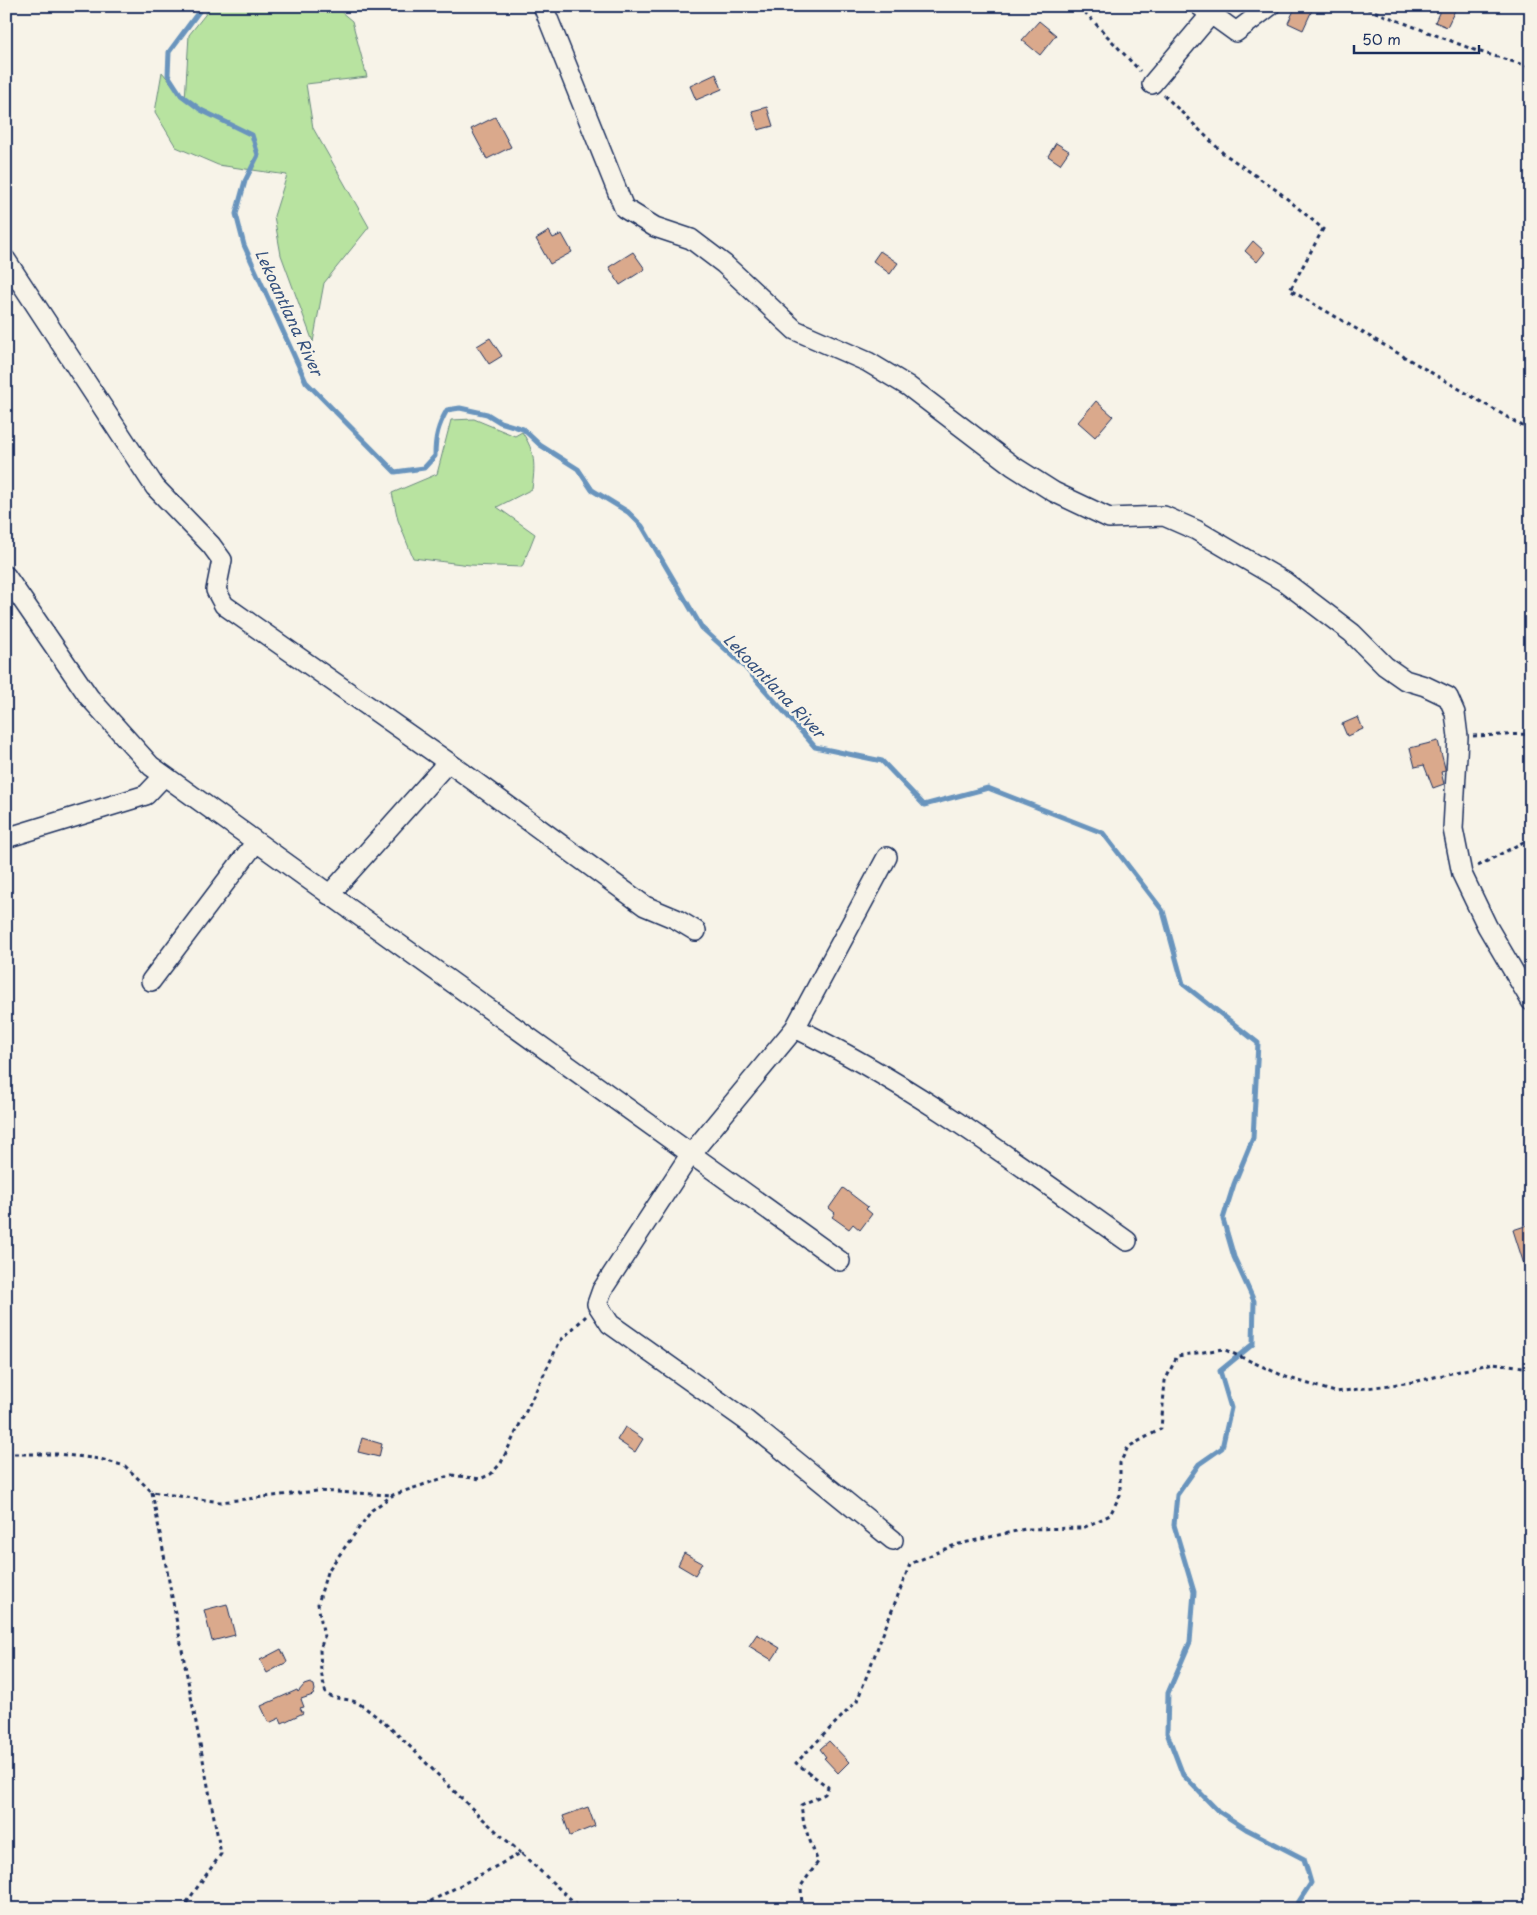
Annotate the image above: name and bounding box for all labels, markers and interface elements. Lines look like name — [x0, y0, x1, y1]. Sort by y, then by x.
scale bar — [1354, 22, 1480, 54]
text: 50 m — [1362, 27, 1401, 50]
water label: Lekoantlana River — [250, 245, 331, 382]
water label: Lekoantlana River — [719, 627, 833, 745]

